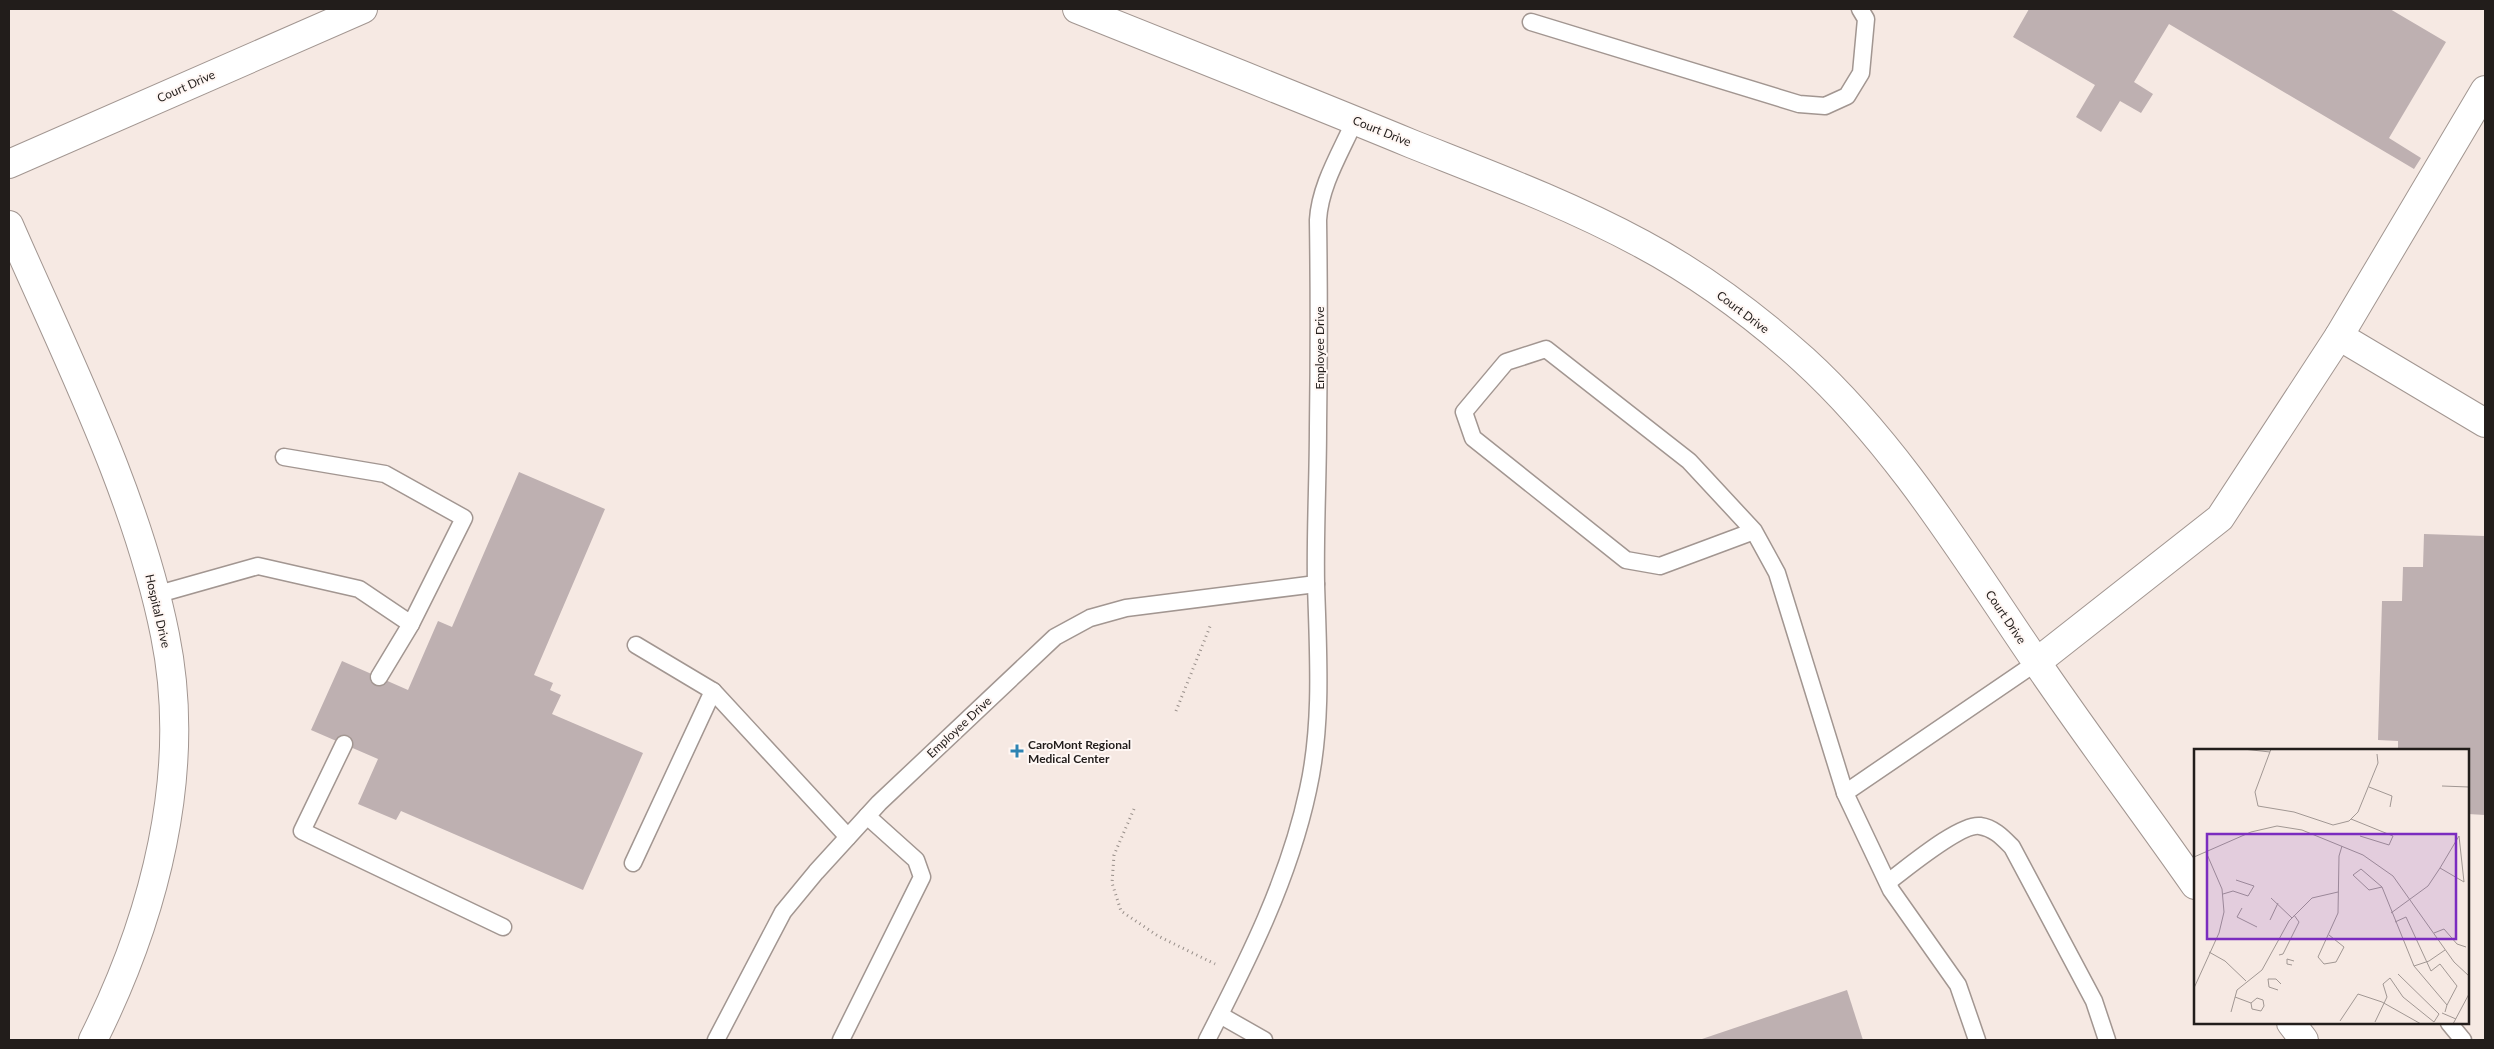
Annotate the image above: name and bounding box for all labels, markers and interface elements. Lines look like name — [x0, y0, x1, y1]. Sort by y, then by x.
street label: Court Drive — [155, 67, 217, 105]
street label: Court Drive — [1351, 112, 1413, 150]
street label: Court Drive — [1714, 287, 1772, 337]
street label: Employee Drive — [1312, 306, 1327, 390]
street label: Hospital Drive — [142, 573, 174, 649]
street label: Court Drive — [1983, 587, 2029, 647]
street label: Employee Drive — [923, 693, 995, 761]
place label: CaroMont Regional Medical Center — [1028, 737, 1131, 766]
marker: CaroMont Regional Medical Center — [1010, 744, 1024, 758]
inset map — [2194, 749, 2469, 1024]

